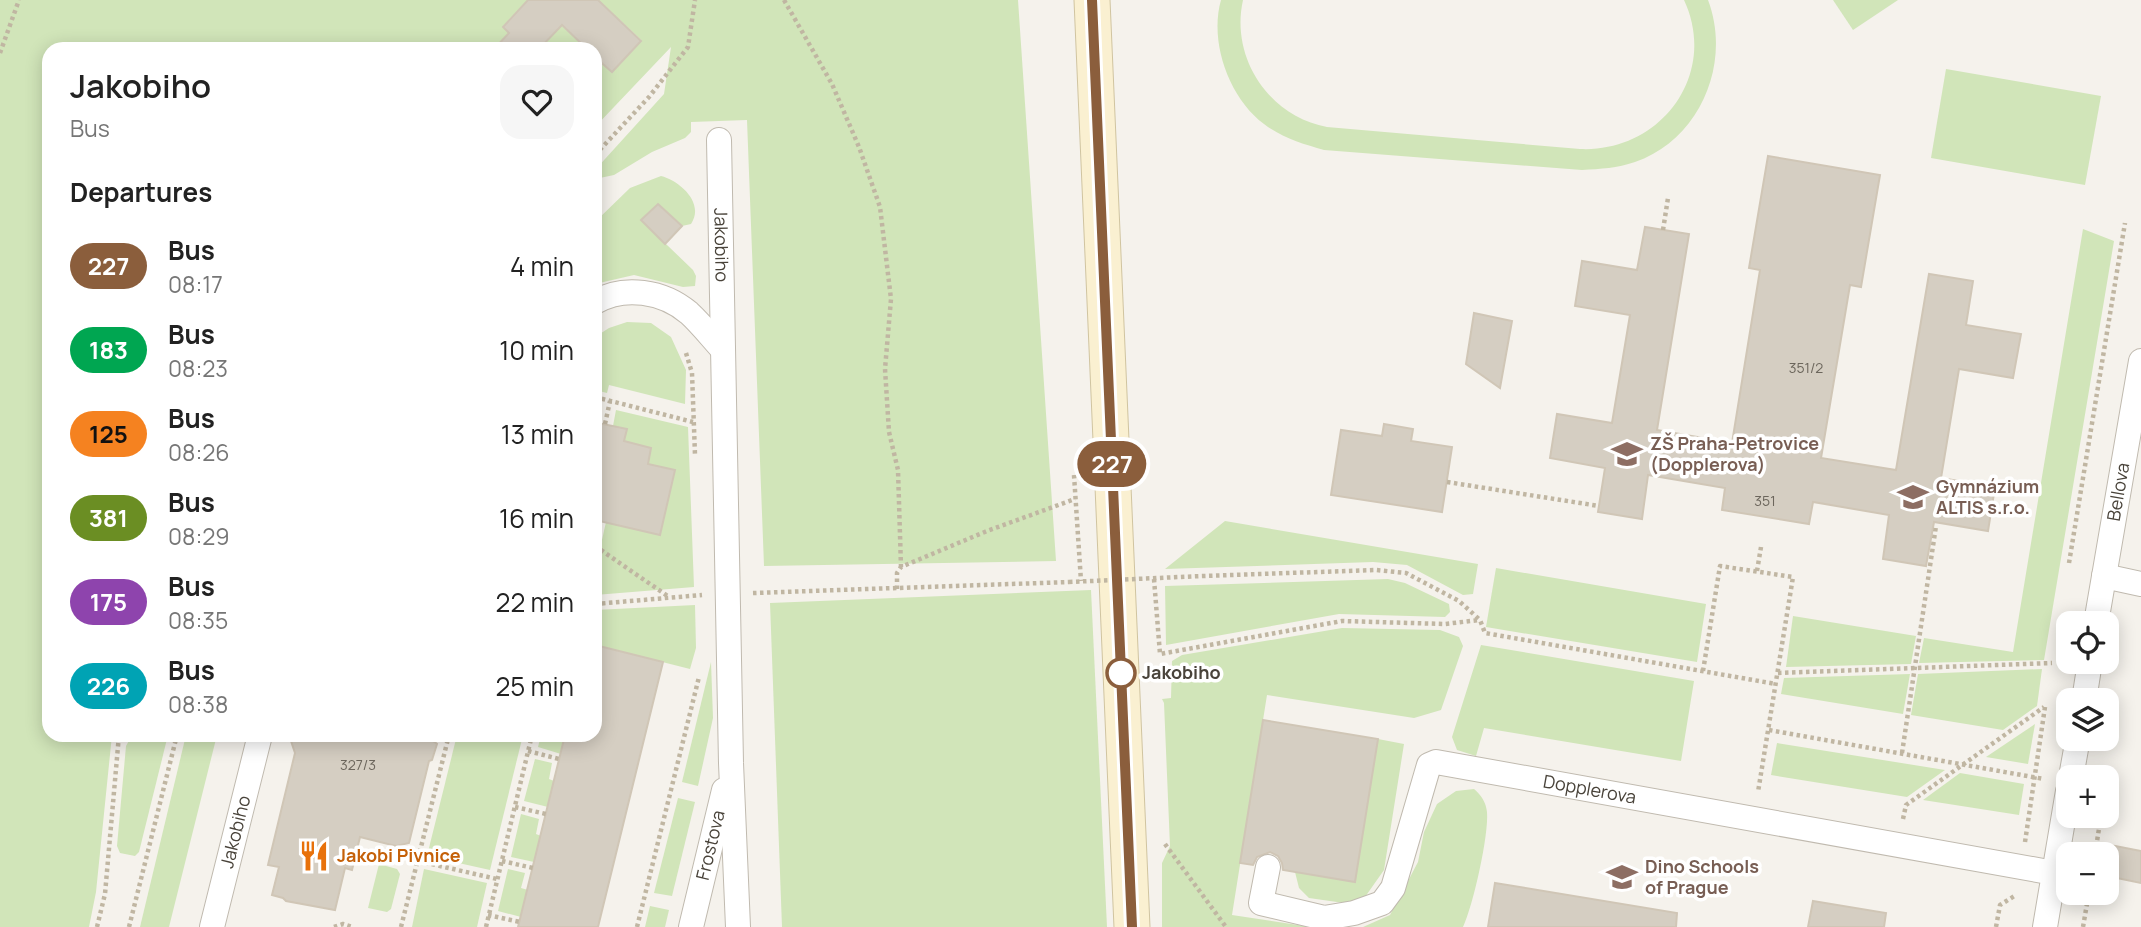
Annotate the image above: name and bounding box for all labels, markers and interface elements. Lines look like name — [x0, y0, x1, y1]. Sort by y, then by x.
text: Jakobiho — [70, 63, 211, 108]
button: heart — [500, 65, 574, 139]
text: Bus — [70, 112, 110, 144]
text: Departures — [70, 174, 212, 210]
street label: Jakobiho — [709, 208, 735, 282]
text: Bus — [168, 232, 215, 268]
text: 4 min — [510, 248, 574, 284]
text: 227 — [88, 249, 129, 282]
text: 08:17 — [168, 268, 223, 300]
text: Bus — [168, 316, 215, 352]
text: 10 min — [499, 332, 574, 368]
text: 183 — [89, 333, 128, 366]
text: 08:23 — [168, 352, 228, 384]
house number: 351/2 — [1789, 358, 1823, 377]
text: Bus — [168, 400, 215, 436]
text: 13 min — [501, 416, 574, 452]
text: 125 — [89, 417, 128, 450]
place label: ZŠ Praha-Petrovice (Dopplerova) — [1650, 431, 1819, 476]
text: 08:26 — [168, 436, 230, 468]
school or university icon: ZŠ Praha-Petrovice (Dopplerova) — [1610, 437, 1644, 471]
line badge: 227 — [1072, 441, 1152, 487]
text: 227 — [1091, 447, 1133, 480]
street label: Bellova — [2101, 461, 2134, 523]
place label: Gymnázium ALTIS s.r.o. — [1936, 474, 2039, 519]
school or university icon: Gymnázium ALTIS s.r.o. — [1896, 480, 1930, 514]
text: Bus — [168, 484, 215, 520]
house number: 351 — [1754, 491, 1776, 510]
text: 16 min — [499, 500, 574, 536]
text: 381 — [89, 501, 128, 534]
text: 08:29 — [168, 520, 230, 552]
text: Bus — [168, 568, 215, 604]
text: 22 min — [496, 584, 574, 620]
text: 175 — [90, 585, 127, 618]
text: 08:35 — [168, 604, 228, 636]
map controls — [2056, 611, 2119, 905]
button: locate — [2056, 611, 2119, 674]
text: Bus — [168, 652, 215, 688]
marker: Jakobiho — [1106, 658, 1136, 688]
place label: Jakobiho — [1142, 660, 1221, 684]
text: 25 min — [495, 668, 574, 704]
text: 226 — [87, 669, 130, 702]
text: 08:38 — [168, 688, 228, 720]
button: layers — [2056, 688, 2119, 751]
house number: 327/3 — [340, 755, 376, 774]
button: + — [2056, 765, 2119, 828]
street label: Dopplerova — [1541, 768, 1638, 809]
street label: Jakobiho — [214, 793, 255, 870]
street label: Frostova — [690, 808, 730, 883]
restaurant icon: Jakobi Pivnice — [297, 839, 331, 873]
button: − — [2056, 842, 2119, 905]
place label: Jakobi Pivnice — [337, 843, 461, 867]
place label: Dino Schools of Prague — [1645, 854, 1759, 899]
school or university icon: Dino Schools of Prague — [1605, 860, 1639, 894]

